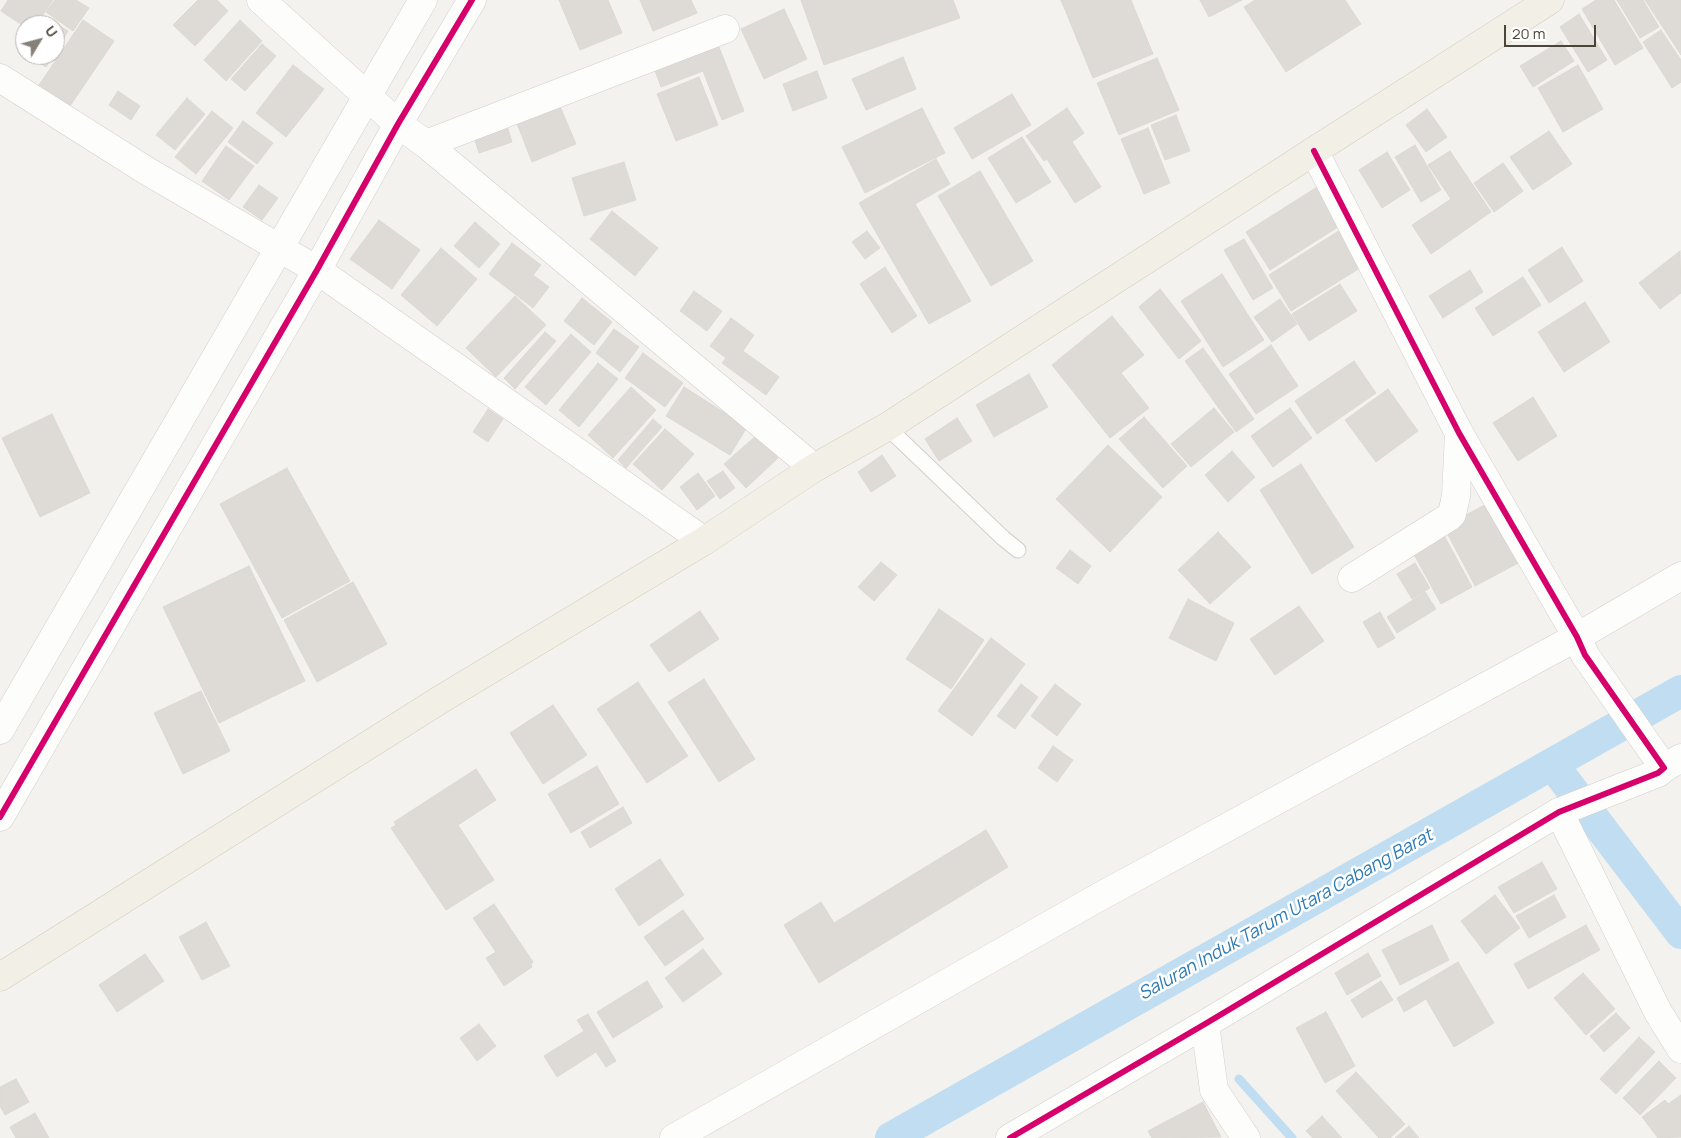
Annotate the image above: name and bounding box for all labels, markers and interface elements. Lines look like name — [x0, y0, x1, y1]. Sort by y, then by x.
north arrow — [15, 15, 65, 65]
scale bar — [1506, 15, 1598, 47]
text: U — [41, 22, 62, 41]
text: 20 m — [1512, 23, 1545, 44]
water label: Saluran Induk Tarum Utara Cabang Barat — [1135, 825, 1437, 1005]

